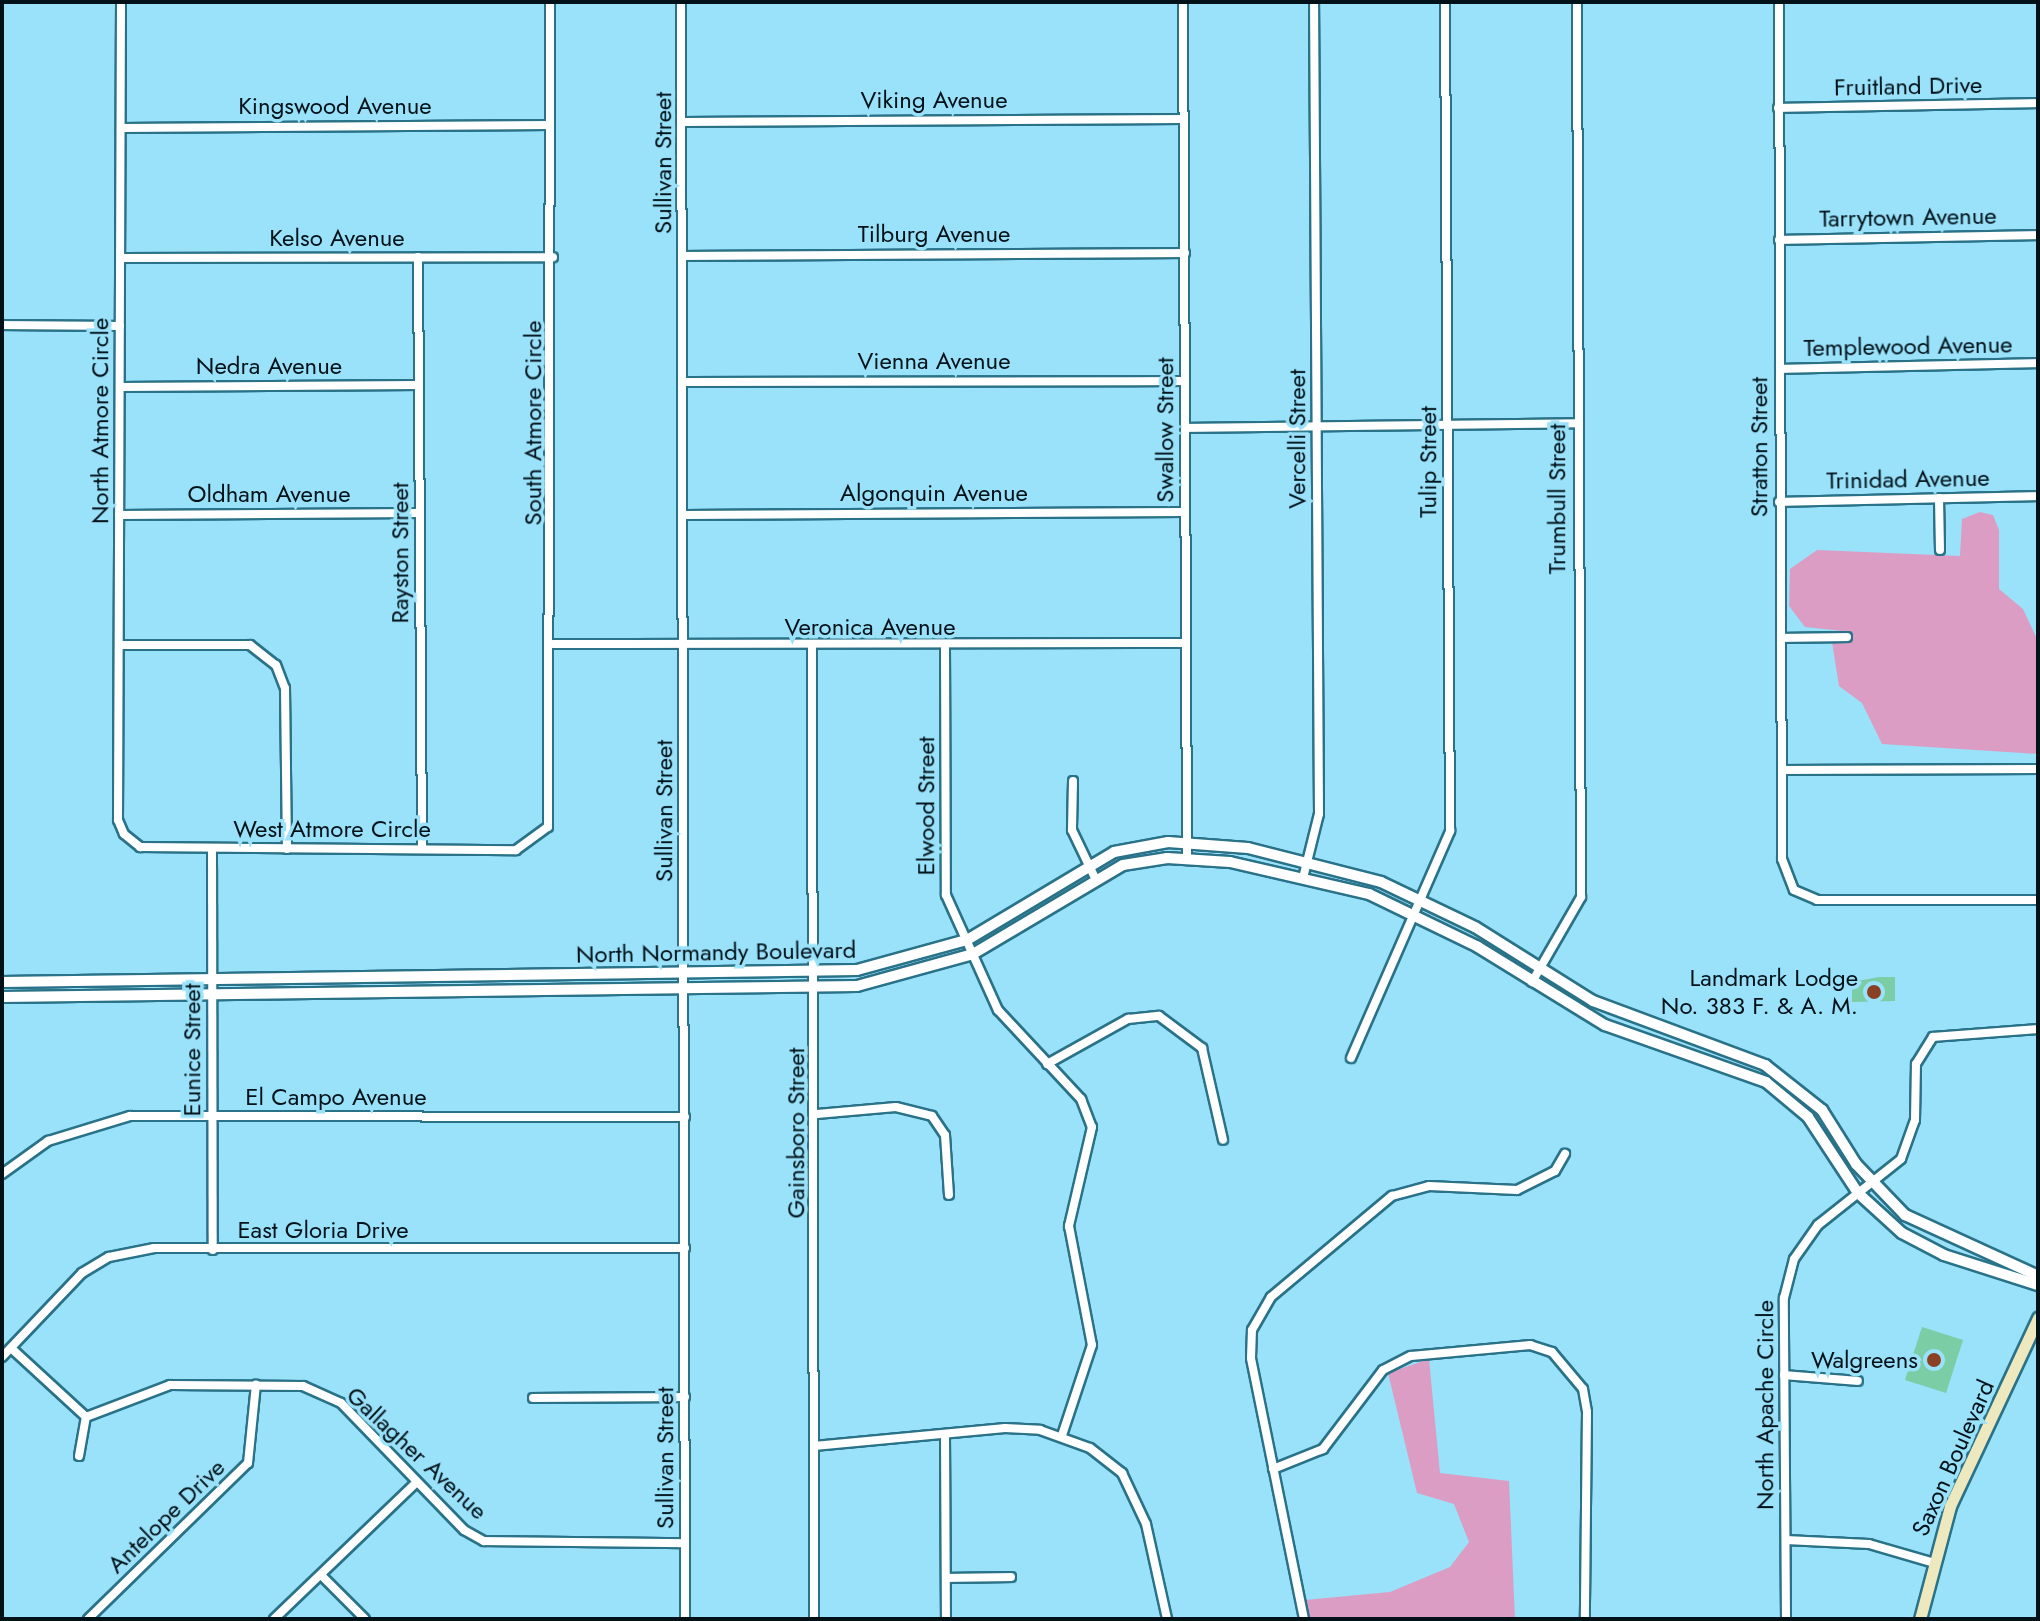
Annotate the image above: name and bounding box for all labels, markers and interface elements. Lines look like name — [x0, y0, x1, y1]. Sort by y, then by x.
street label: Fruitland Drive — [1834, 70, 1982, 102]
street label: Viking Avenue — [860, 86, 1008, 114]
street label: Kingswood Avenue — [238, 92, 432, 120]
street label: Sullivan Street — [649, 92, 677, 234]
street label: Tarrytown Avenue — [1819, 201, 1997, 233]
street label: Tilburg Avenue — [858, 220, 1010, 248]
street label: Kelso Avenue — [269, 224, 405, 252]
street label: North Atmore Circle — [86, 318, 114, 524]
street label: South Atmore Circle — [519, 320, 547, 526]
street label: Templewood Avenue — [1803, 330, 2013, 362]
street label: Vienna Avenue — [857, 347, 1011, 375]
street label: Nedra Avenue — [196, 352, 342, 380]
street label: Swallow Street — [1151, 357, 1179, 503]
street label: Vercelli Street — [1283, 369, 1311, 509]
street label: Stratton Street — [1745, 377, 1773, 517]
street label: Tulip Street — [1414, 406, 1442, 518]
street label: Trumbull Street — [1543, 424, 1571, 574]
street label: Trinidad Avenue — [1826, 463, 1990, 495]
street label: Algonquin Avenue — [840, 479, 1028, 507]
street label: Oldham Avenue — [188, 480, 350, 508]
street label: Rayston Street — [386, 482, 414, 624]
street label: Veronica Avenue — [784, 613, 956, 641]
street label: Elwood Street — [912, 736, 940, 876]
street label: Sullivan Street — [650, 740, 678, 882]
street label: West Atmore Circle — [233, 815, 431, 843]
street label: North Normandy Boulevard — [576, 935, 856, 969]
place label: Landmark Lodge No. 383 F. & A. M. — [1661, 964, 1858, 1020]
marker: Landmark Lodge No. 383 F. & A. M. — [1865, 983, 1883, 1001]
street label: Eunice Street — [178, 984, 206, 1116]
street label: Gainsboro Street — [782, 1048, 810, 1218]
street label: El Campo Avenue — [245, 1083, 427, 1111]
street label: East Gloria Drive — [237, 1216, 409, 1244]
street label: North Apache Circle — [1751, 1300, 1779, 1510]
place label: Walgreens — [1811, 1346, 1918, 1374]
marker: Walgreens — [1925, 1351, 1943, 1369]
street label: Saxon Boulevard — [1906, 1375, 2000, 1541]
street label: Gallagher Avenue — [341, 1381, 493, 1525]
street label: Sullivan Street — [651, 1387, 679, 1529]
street label: Antelope Drive — [101, 1453, 231, 1579]

